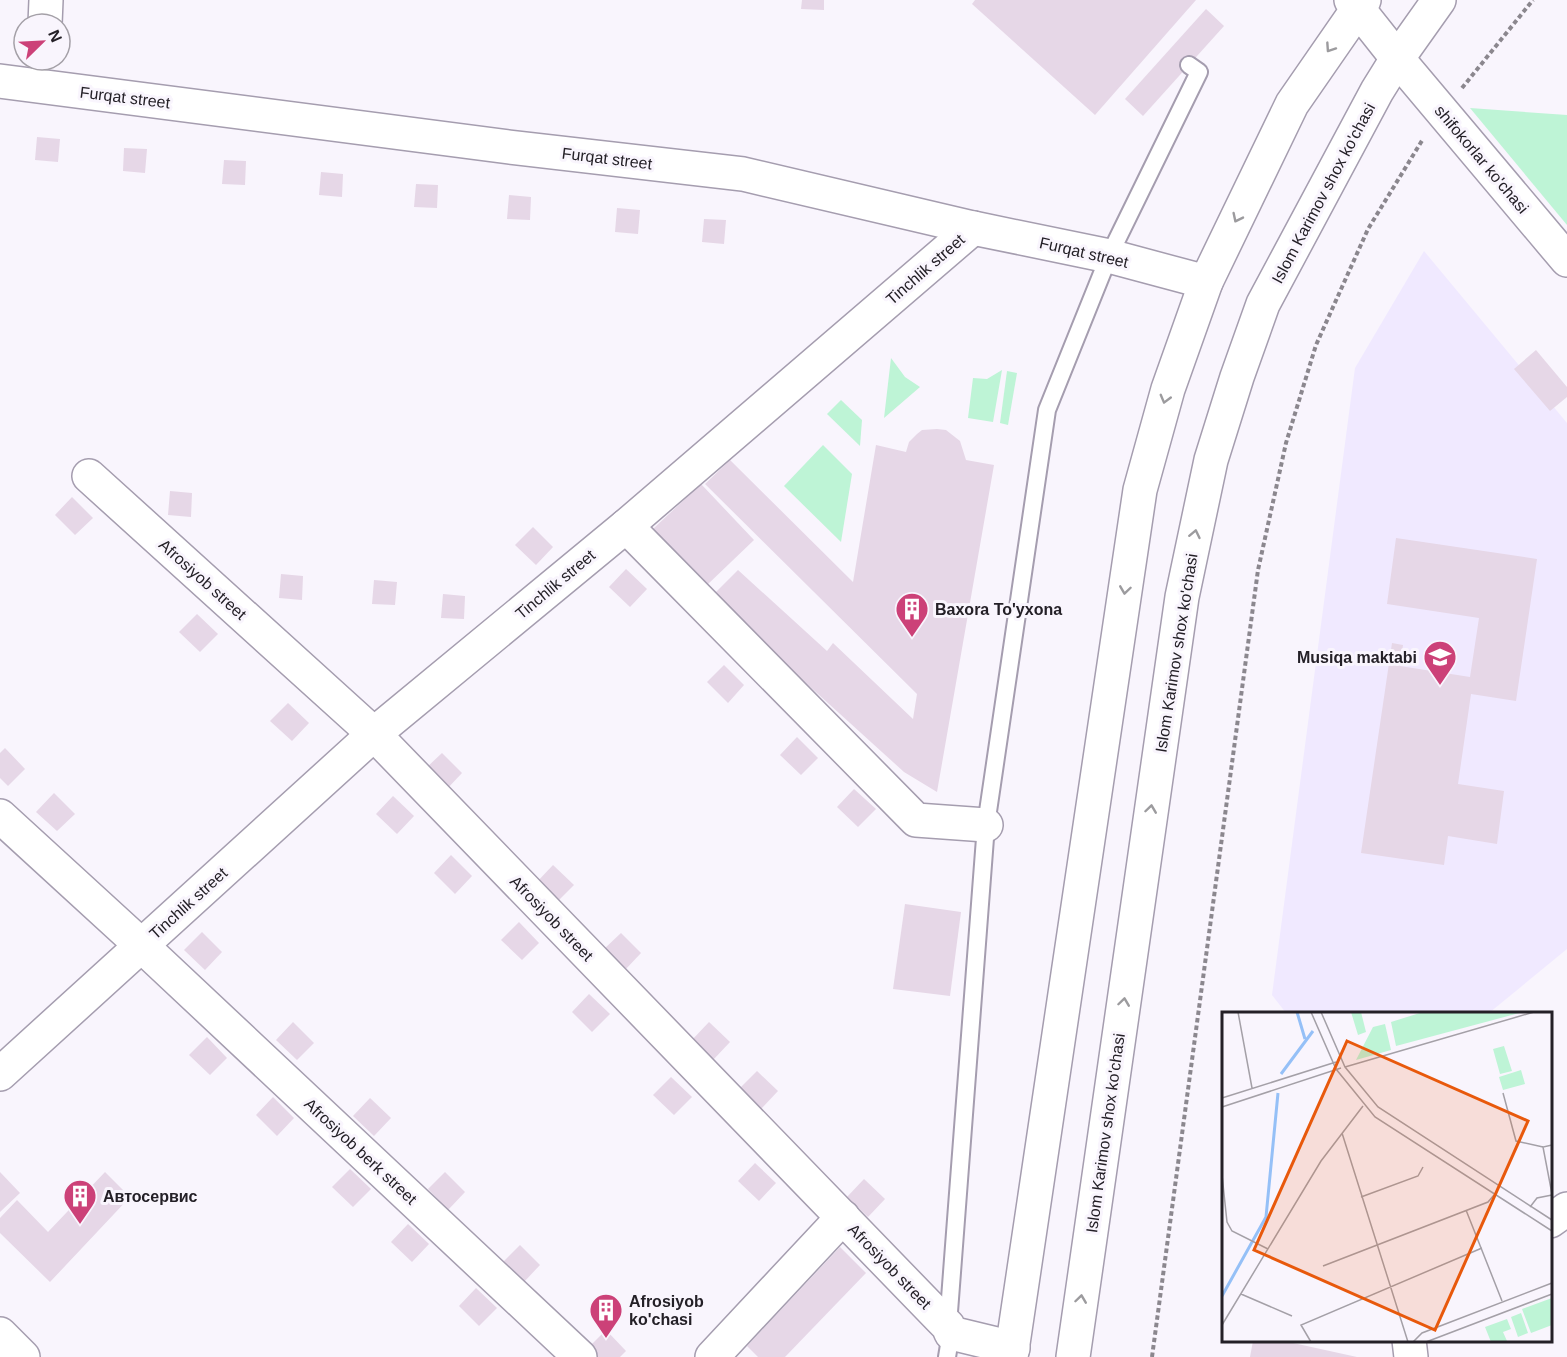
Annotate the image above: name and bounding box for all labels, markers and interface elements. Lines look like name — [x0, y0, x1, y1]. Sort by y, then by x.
north arrow — [12, 12, 72, 72]
text: N — [45, 27, 65, 45]
one-way arrow — [1326, 41, 1337, 52]
street label: Furqat street — [79, 84, 172, 112]
street label: Islom Karimov shox ko'chasi — [1269, 100, 1378, 286]
street label: shifokorlar ko'chasi — [1432, 102, 1532, 217]
street label: Furqat street — [561, 145, 654, 173]
one-way arrow — [1232, 212, 1244, 223]
street label: Tinchlik street — [883, 230, 968, 308]
street label: Furqat street — [1038, 234, 1131, 271]
one-way arrow — [1160, 394, 1172, 404]
one-way arrow — [1188, 529, 1201, 539]
street label: Afrosiyob street — [156, 536, 250, 623]
street label: Tinchlik street — [512, 546, 599, 622]
street label: Islom Karimov shox ko'chasi — [1152, 552, 1201, 754]
one-way arrow — [1120, 585, 1132, 595]
building icon: Baxora To'yxona — [894, 591, 930, 638]
place label: Baxora To'yxona — [935, 601, 1062, 618]
school or university icon: Musiqa maktabi — [1422, 639, 1458, 686]
place label: Musiqa maktabi — [1297, 649, 1417, 666]
one-way arrow — [1145, 805, 1157, 814]
street label: Tinchlik street — [146, 864, 231, 943]
street label: Afrosiyob street — [507, 872, 597, 965]
one-way arrow — [1117, 998, 1129, 1007]
inset map — [1222, 1012, 1552, 1342]
street label: Islom Karimov shox ko'chasi — [1083, 1032, 1128, 1234]
street label: Afrosiyob berk street — [301, 1095, 421, 1208]
building icon: Автосервис — [62, 1178, 98, 1225]
place label: Автосервис — [103, 1188, 198, 1205]
street label: Afrosiyob street — [845, 1220, 935, 1313]
building icon: Afrosiyob ko'chasi — [588, 1292, 624, 1339]
place label: Afrosiyob ko'chasi — [629, 1293, 704, 1328]
one-way arrow — [1074, 1294, 1086, 1304]

